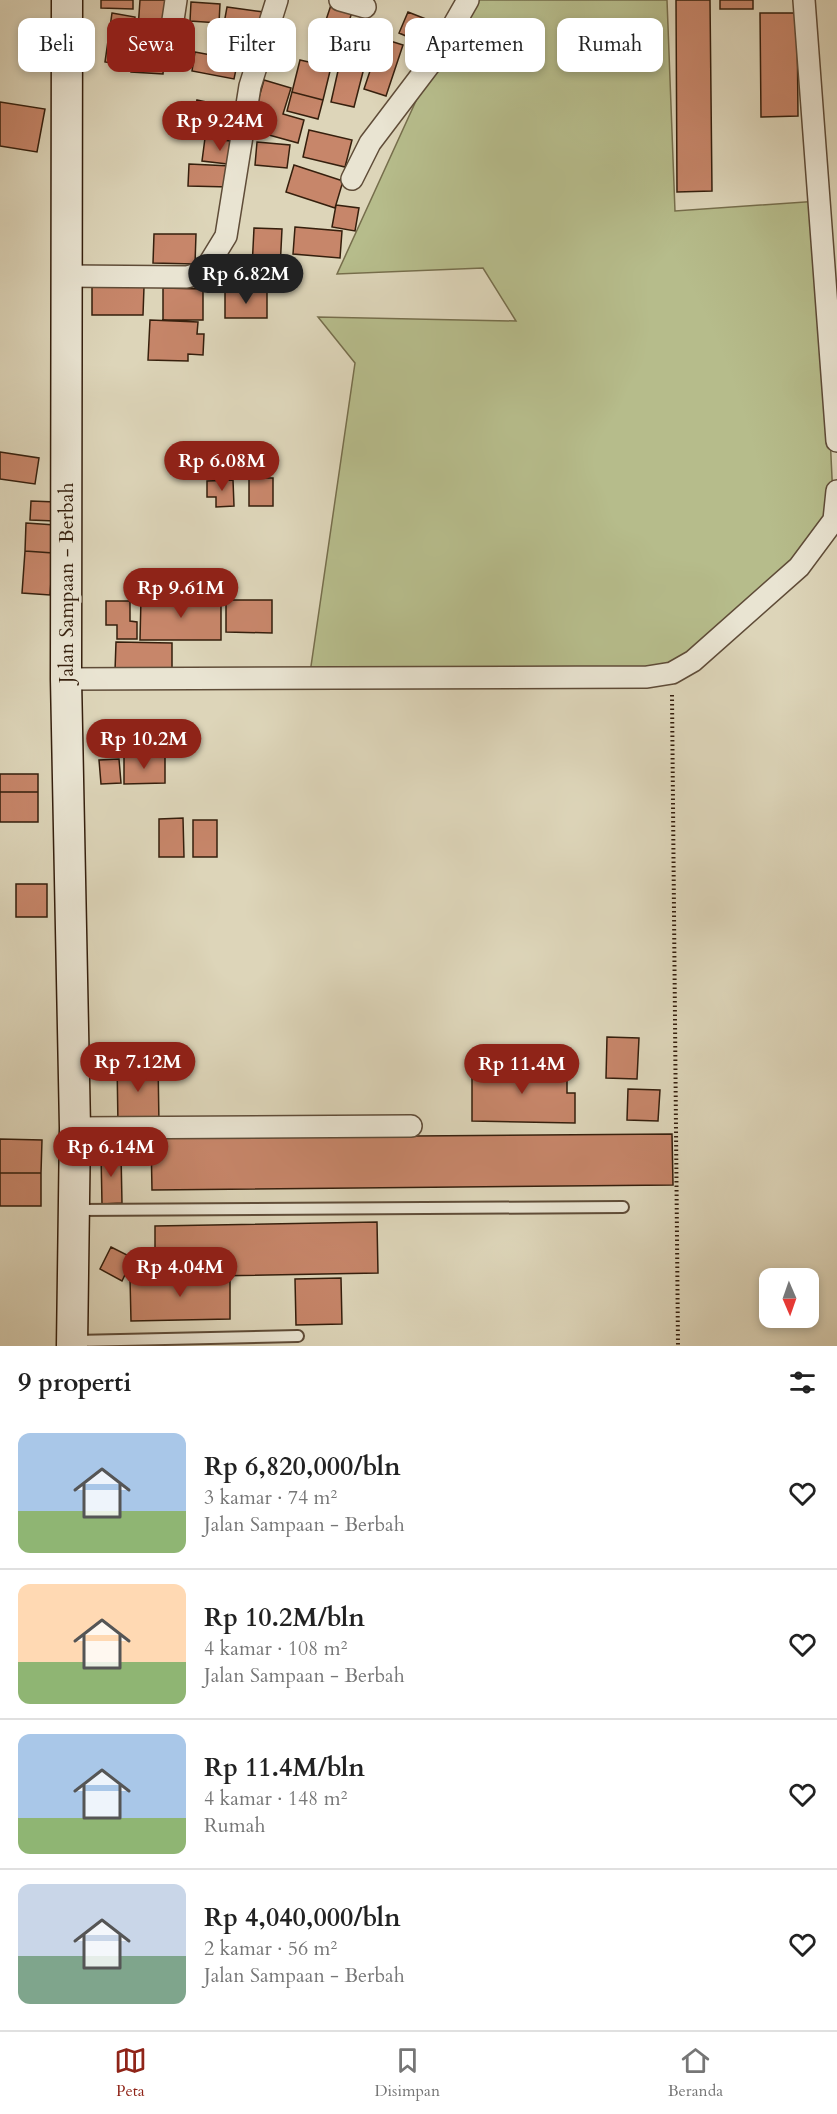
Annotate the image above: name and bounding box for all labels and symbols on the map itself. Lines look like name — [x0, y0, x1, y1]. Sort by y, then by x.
pin: Rp 9.24M — [158, 101, 282, 152]
pin: Rp 6.82M — [184, 254, 308, 305]
pin: Rp 6.08M — [160, 441, 284, 492]
street label: Jalan Sampaan - Berbah — [53, 483, 80, 686]
pin: Rp 9.61M — [119, 568, 243, 619]
pin: Rp 10.2M — [82, 719, 206, 770]
pin: Rp 7.12M — [76, 1042, 200, 1093]
pin: Rp 11.4M — [460, 1044, 584, 1095]
pin: Rp 6.14M — [49, 1127, 173, 1178]
pin: Rp 4.04M — [118, 1247, 242, 1298]
north arrow — [759, 1268, 819, 1328]

